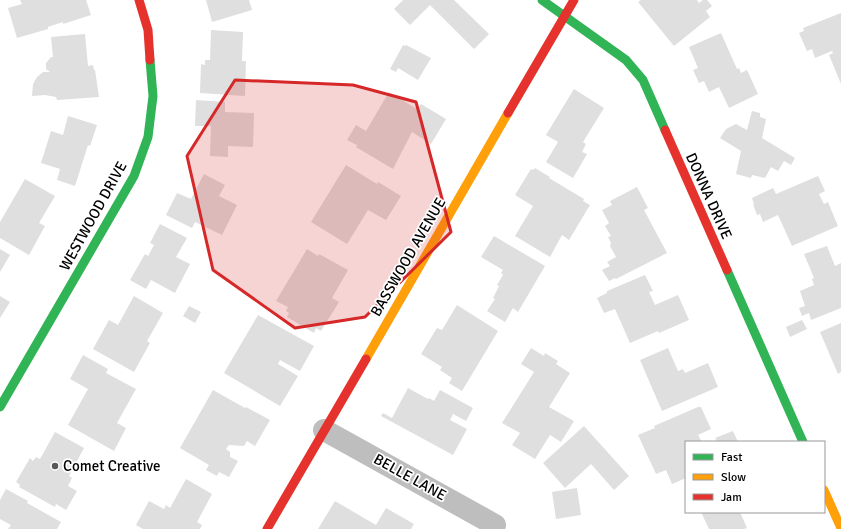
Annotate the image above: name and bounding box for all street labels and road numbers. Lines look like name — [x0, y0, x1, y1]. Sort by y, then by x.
street label: DONNA DRIVE — [682, 150, 736, 242]
street label: WESTWOOD DRIVE — [56, 158, 130, 274]
street label: BASSWOOD AVENUE — [367, 194, 449, 320]
street label: BELLE LANE — [371, 450, 449, 504]

